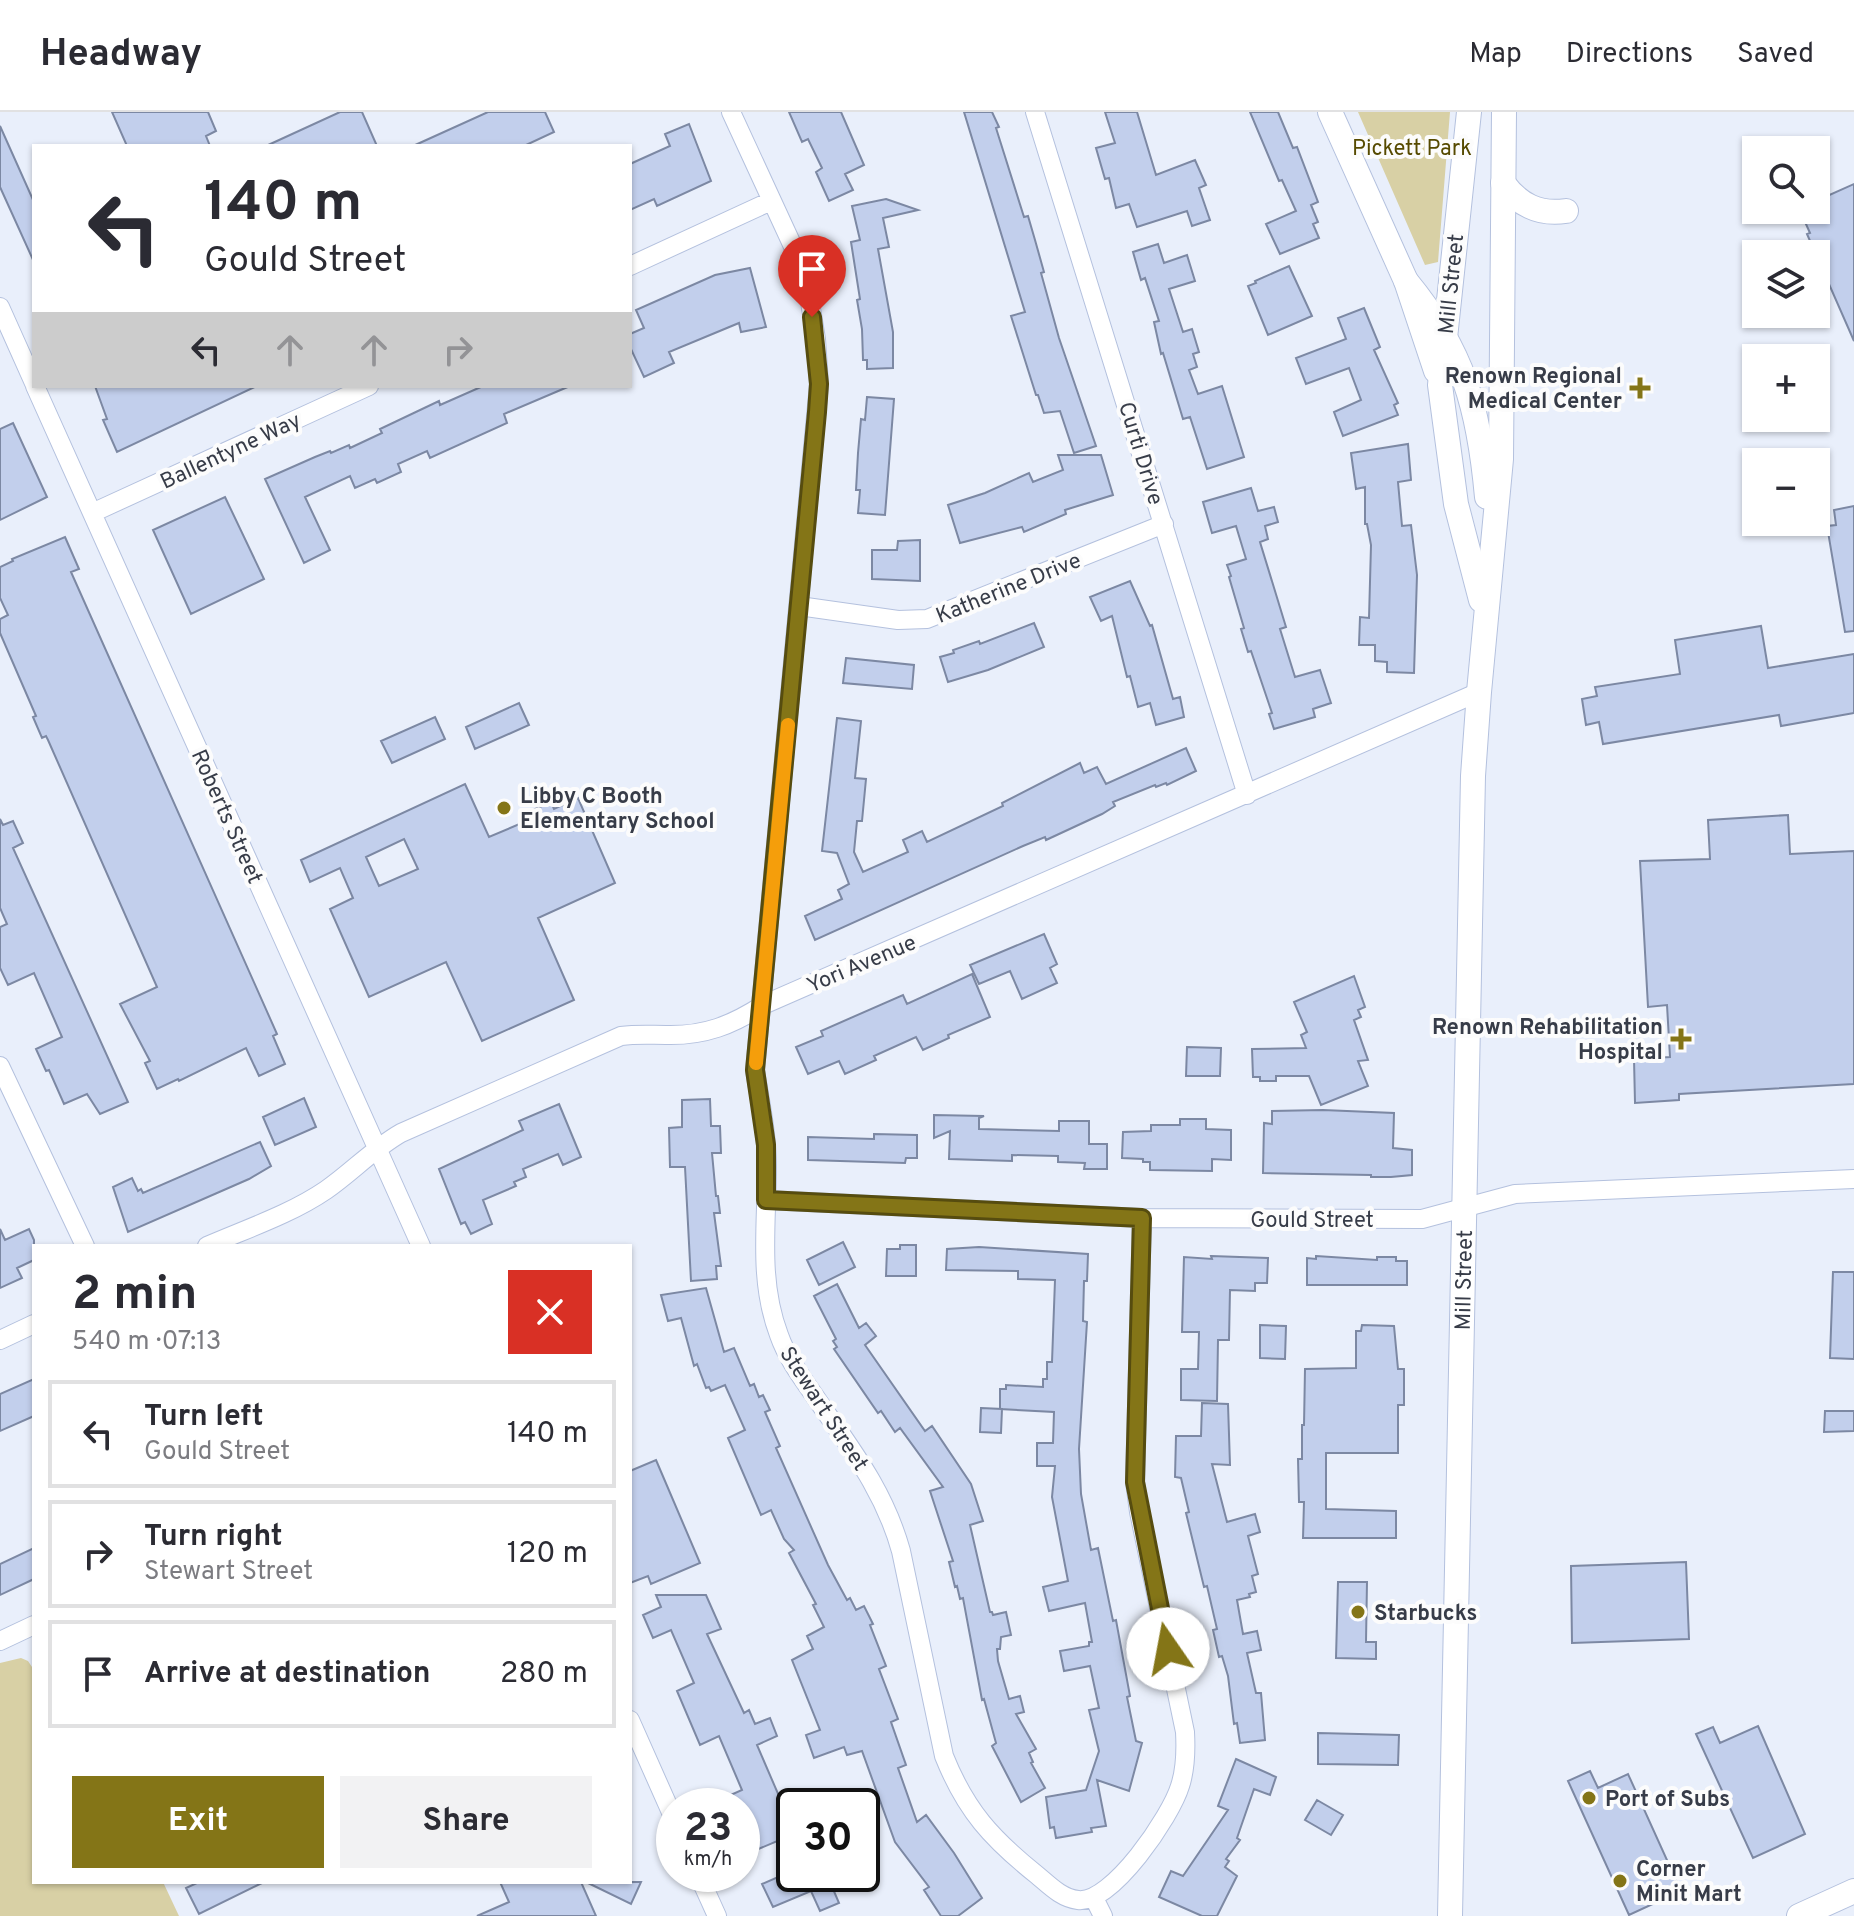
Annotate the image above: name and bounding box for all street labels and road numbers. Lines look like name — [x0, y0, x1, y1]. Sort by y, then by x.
street label: Mill Street — [1434, 233, 1471, 336]
street label: Curti Drive — [1111, 399, 1168, 509]
street label: Ballentyne Way — [156, 408, 306, 497]
street label: Katherine Drive — [933, 548, 1085, 631]
street label: Roberts Street — [184, 746, 267, 888]
street label: Yori Avenue — [803, 930, 921, 1000]
street label: Gould Street — [1250, 1208, 1374, 1235]
street label: Mill Street — [1451, 1230, 1480, 1331]
street label: Stewart Street — [773, 1342, 873, 1477]

